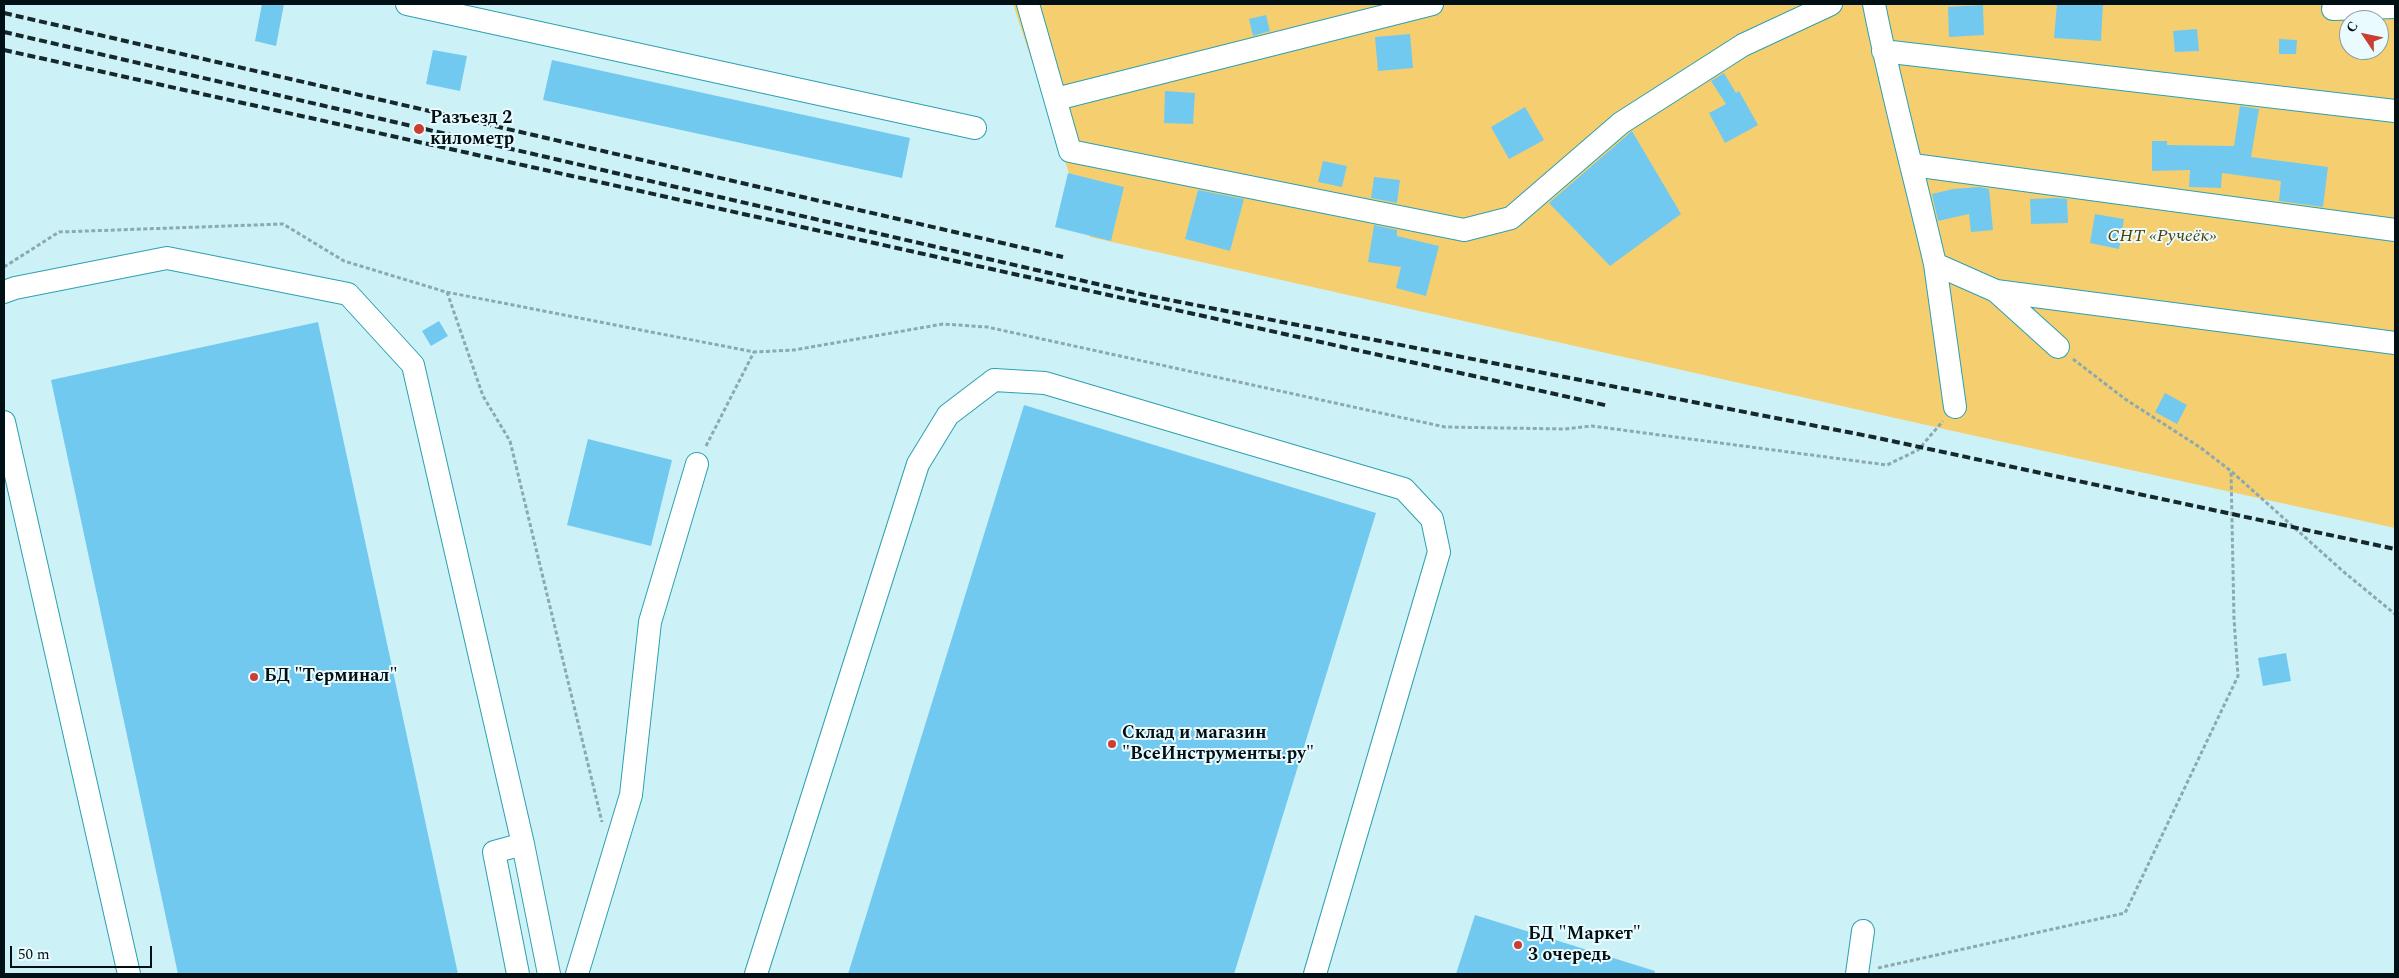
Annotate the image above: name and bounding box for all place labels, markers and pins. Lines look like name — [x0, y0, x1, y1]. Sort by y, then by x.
place label: Разъезд 2 километр — [430, 108, 514, 150]
marker: Разъезд 2 километр — [412, 122, 426, 136]
place label: БД "Терминал" — [264, 666, 398, 688]
marker: БД "Терминал" — [248, 671, 260, 683]
place label: Склад и магазин "ВсеИнструменты.ру" — [1122, 723, 1314, 766]
marker: Склад и магазин "ВсеИнструменты.ру" — [1106, 738, 1118, 750]
place label: БД "Маркет" 3 очередь — [1528, 924, 1641, 966]
marker: БД "Маркет" 3 очередь — [1512, 939, 1524, 951]

